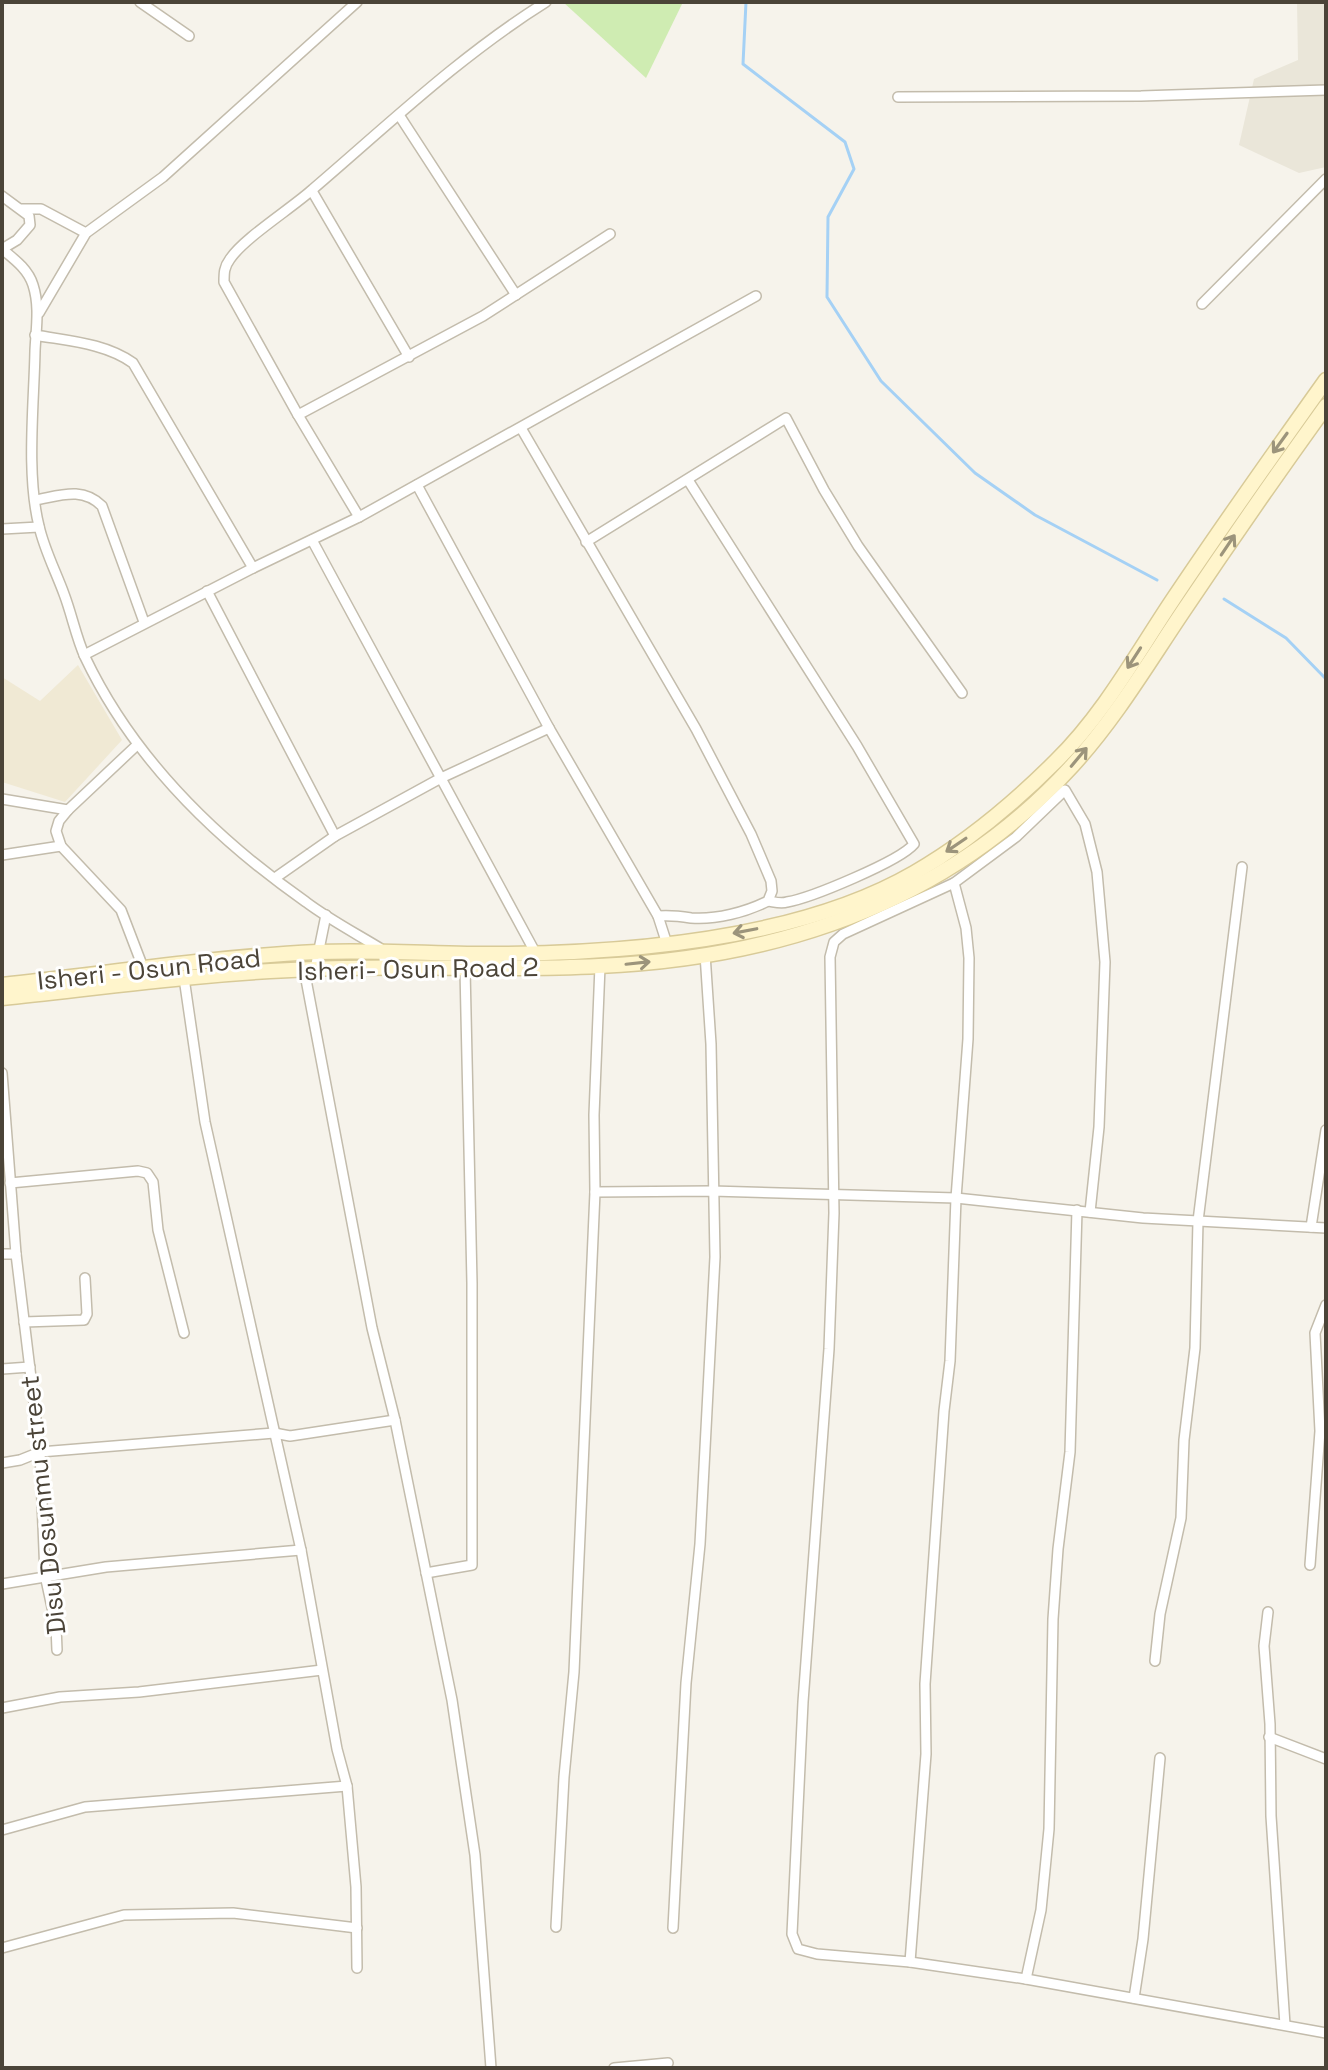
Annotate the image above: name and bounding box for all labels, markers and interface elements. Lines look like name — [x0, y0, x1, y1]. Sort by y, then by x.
one-way arrow — [1272, 432, 1289, 454]
one-way arrow — [1220, 534, 1236, 556]
one-way arrow — [1126, 646, 1142, 669]
one-way arrow — [1070, 748, 1088, 768]
one-way arrow — [946, 837, 968, 853]
one-way arrow — [732, 925, 758, 940]
street label: Isheri - Osun Road — [35, 940, 263, 998]
street label: Isheri- Osun Road 2 — [297, 950, 539, 988]
one-way arrow — [624, 955, 651, 970]
street label: Disu Dosunmu street — [12, 1374, 74, 1636]

